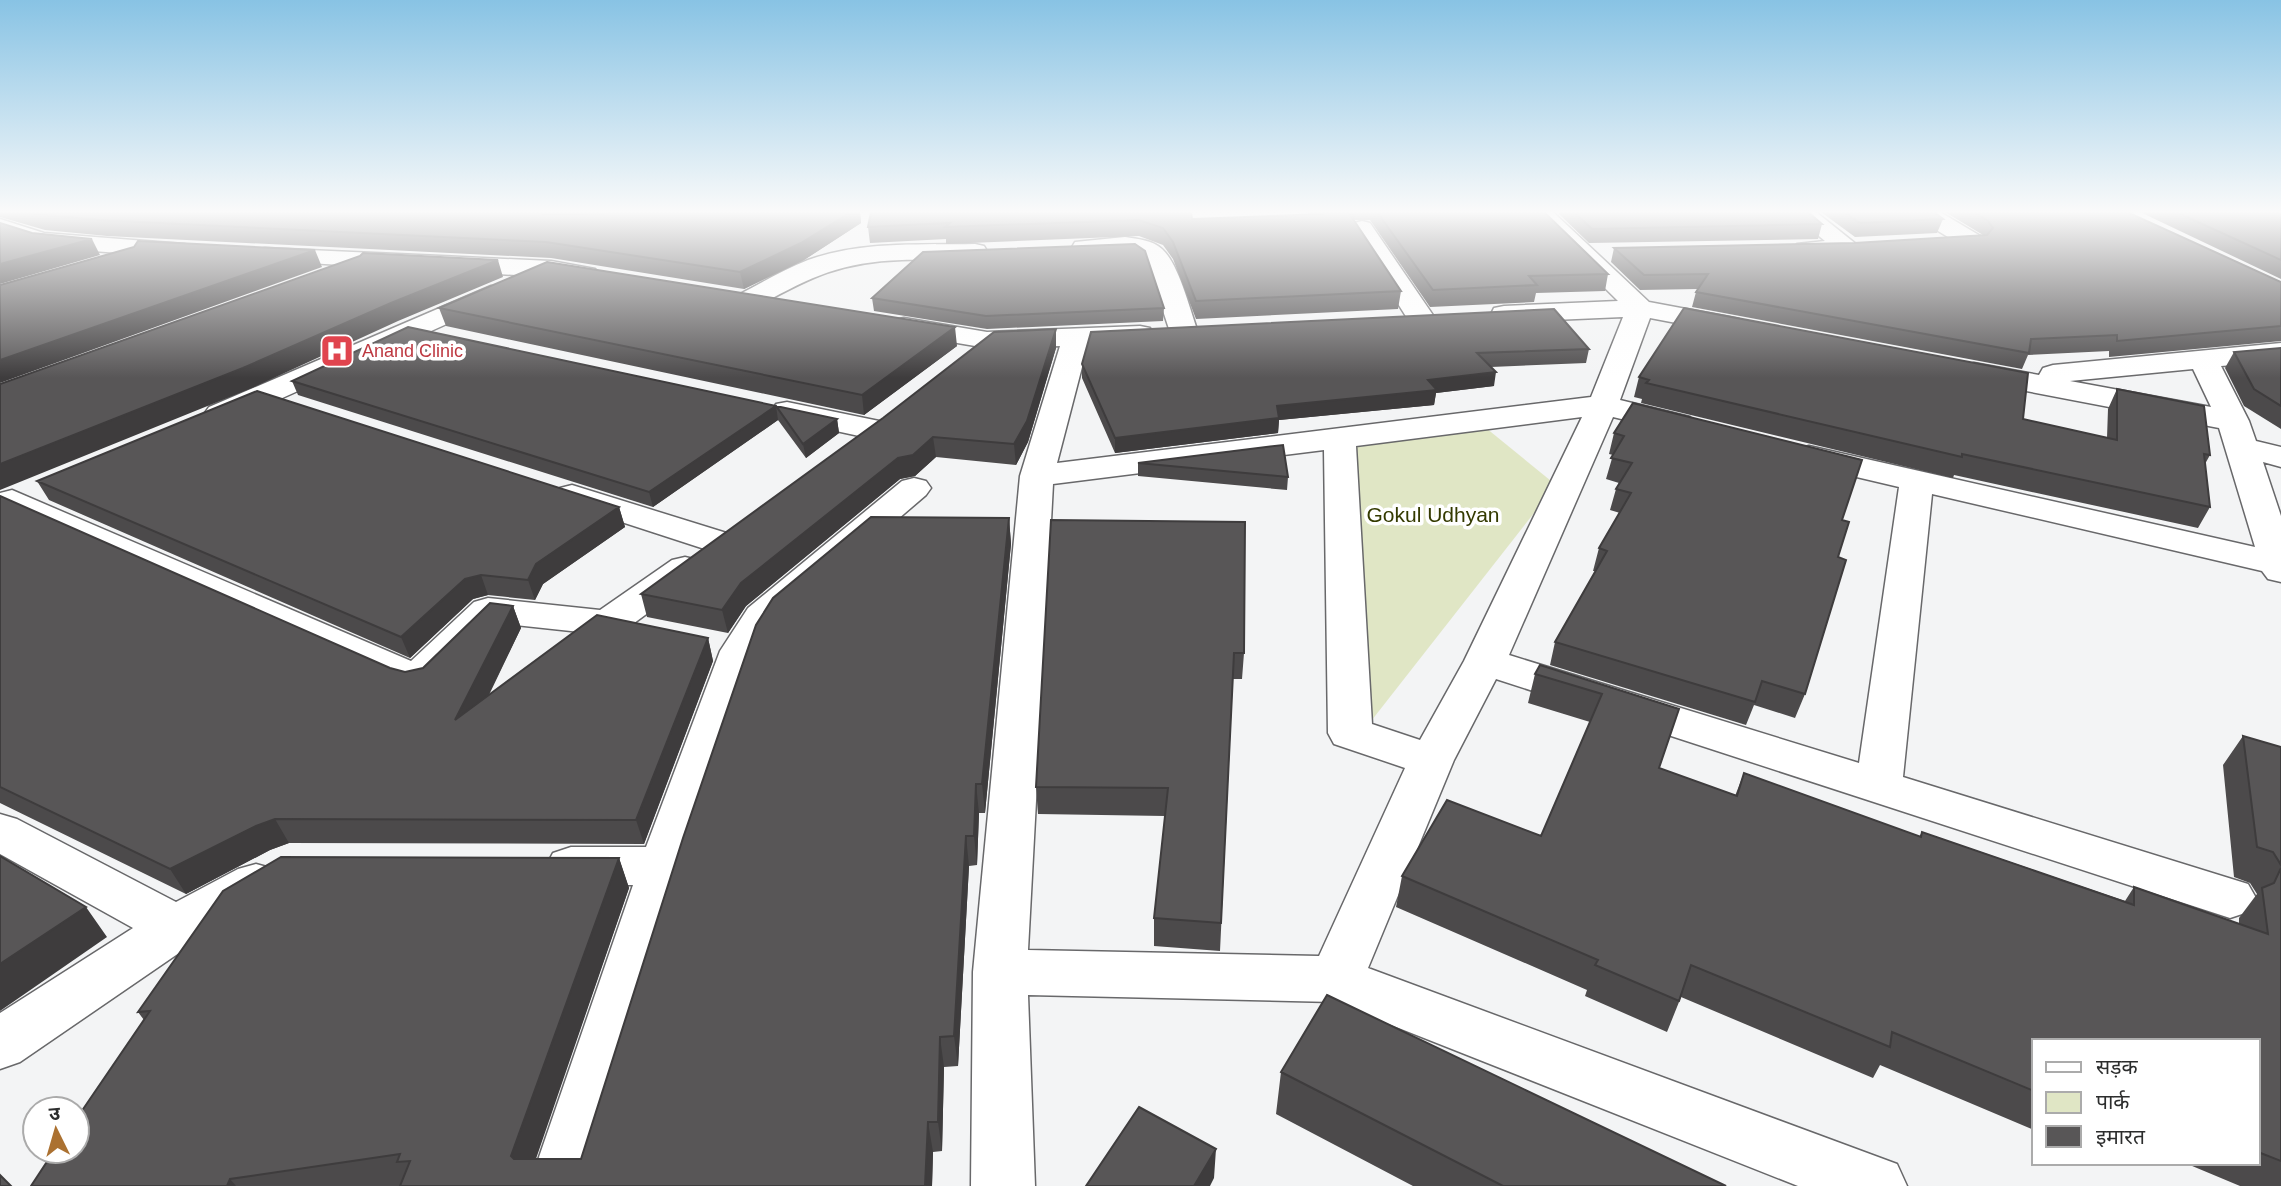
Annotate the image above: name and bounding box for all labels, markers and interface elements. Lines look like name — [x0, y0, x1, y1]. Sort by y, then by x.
hospital icon: Anand Clinic — [318, 332, 356, 370]
place label: Anand Clinic — [362, 341, 463, 361]
park label: Gokul Udhyan — [1366, 503, 1500, 526]
legend — [2032, 1039, 2260, 1165]
text: सड़क — [2096, 1055, 2138, 1078]
text: पार्क — [2096, 1090, 2130, 1113]
north arrow — [21, 1095, 91, 1165]
text: उ — [48, 1103, 62, 1125]
text: इमारत — [2096, 1125, 2146, 1148]

